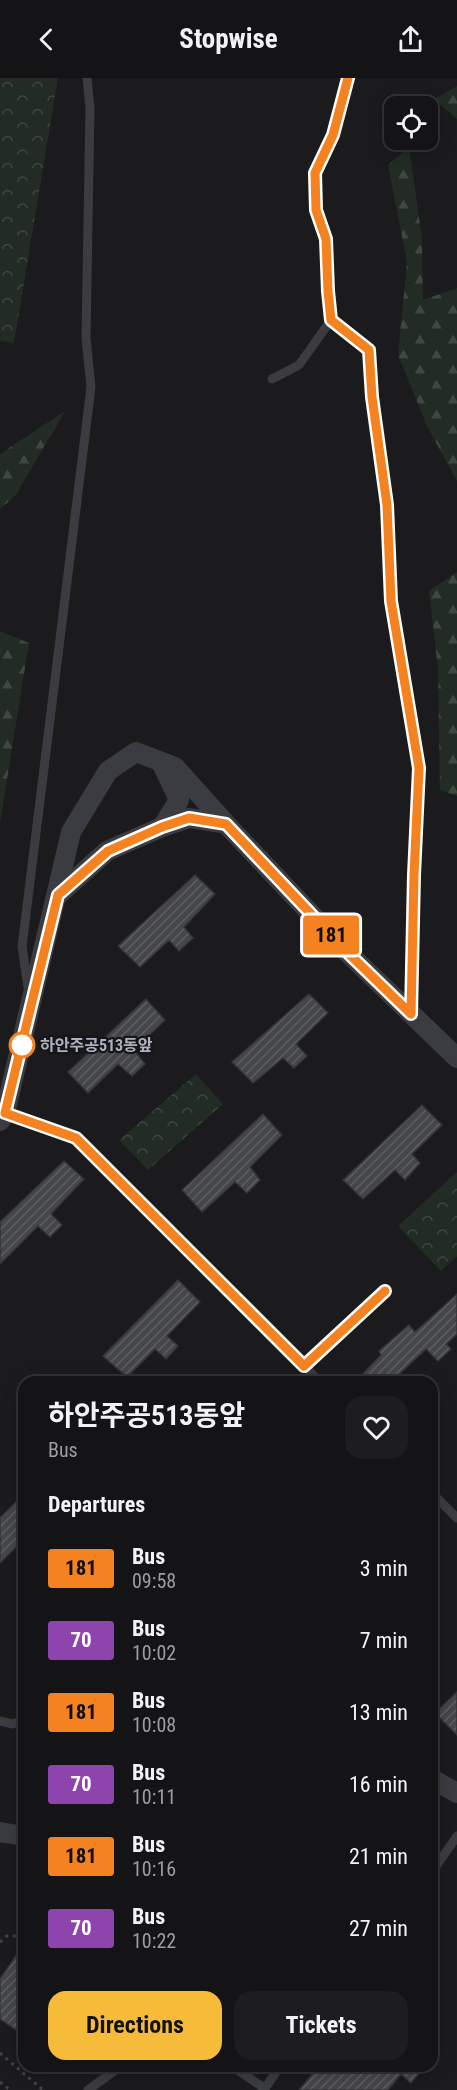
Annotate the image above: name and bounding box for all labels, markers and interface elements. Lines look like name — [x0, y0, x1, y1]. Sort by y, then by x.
icon: back — [30, 23, 63, 56]
text: Stopwise — [179, 23, 278, 55]
icon: share — [394, 23, 427, 56]
map controls — [384, 96, 438, 150]
button: locate — [384, 96, 438, 150]
line badge: 181 — [296, 916, 366, 954]
text: 181 — [315, 923, 347, 947]
marker: 하안주공513동앞 — [9, 1032, 35, 1058]
place label: 하안주공513동앞 — [40, 1036, 153, 1055]
button: heart — [345, 1396, 408, 1459]
text: 하안주공513동앞 — [48, 1399, 245, 1432]
text: Bus — [48, 1438, 78, 1462]
text: Departures — [48, 1492, 145, 1517]
text: Bus — [132, 1544, 165, 1569]
text: 181 — [65, 1556, 97, 1580]
text: 3 min — [360, 1556, 408, 1581]
text: 09:58 — [132, 1569, 176, 1593]
text: Bus — [132, 1616, 165, 1641]
text: 70 — [70, 1628, 92, 1652]
text: 7 min — [360, 1628, 408, 1653]
text: 10:02 — [132, 1641, 176, 1665]
text: Bus — [132, 1688, 165, 1713]
text: 181 — [65, 1700, 97, 1724]
text: 13 min — [349, 1700, 408, 1725]
text: 10:08 — [132, 1713, 176, 1737]
text: Bus — [132, 1760, 165, 1785]
text: 70 — [70, 1772, 92, 1796]
text: 16 min — [349, 1772, 408, 1797]
text: 10:11 — [132, 1785, 176, 1809]
text: Bus — [132, 1832, 165, 1857]
text: 181 — [65, 1844, 97, 1868]
text: 21 min — [349, 1844, 408, 1869]
text: 10:16 — [132, 1857, 176, 1881]
text: Bus — [132, 1904, 165, 1929]
text: 70 — [70, 1916, 92, 1940]
text: 27 min — [349, 1916, 408, 1941]
text: 10:22 — [132, 1929, 176, 1953]
button: Directions — [48, 1991, 222, 2060]
button: Tickets — [234, 1991, 408, 2060]

